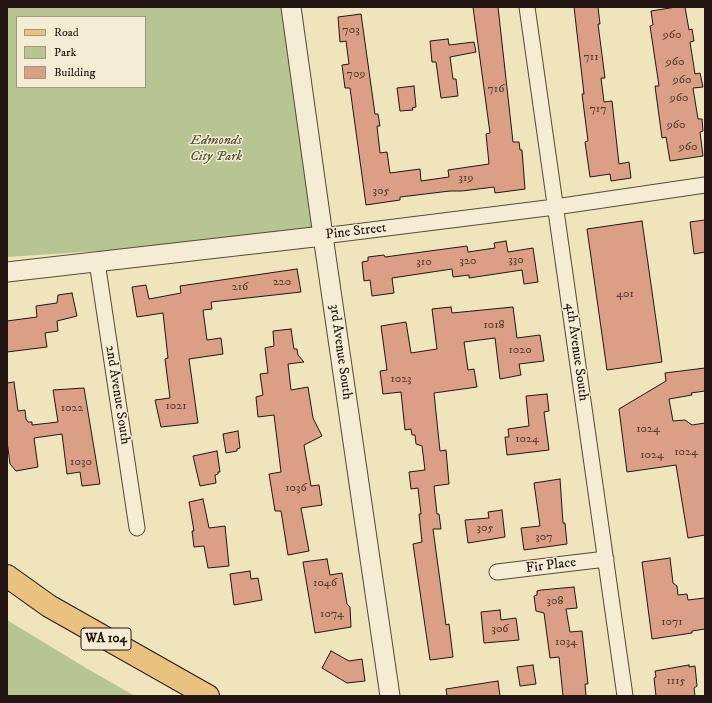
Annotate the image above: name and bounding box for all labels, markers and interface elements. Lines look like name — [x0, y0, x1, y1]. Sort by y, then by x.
legend — [16, 16, 146, 88]
house number: 703 — [342, 24, 360, 38]
text: Road — [54, 25, 79, 40]
house number: 960 — [663, 29, 681, 43]
text: Park — [54, 45, 76, 60]
house number: 711 — [583, 51, 599, 65]
house number: 960 — [666, 56, 684, 70]
text: Building — [54, 65, 95, 80]
house number: 709 — [347, 68, 365, 82]
house number: 960 — [673, 74, 691, 88]
house number: 716 — [488, 83, 504, 97]
house number: 960 — [670, 92, 688, 106]
house number: 717 — [589, 103, 607, 117]
house number: 960 — [667, 119, 685, 133]
park label: Edmonds City Park — [190, 133, 242, 166]
house number: 960 — [679, 141, 697, 155]
house number: 319 — [459, 172, 473, 186]
house number: 305 — [373, 185, 389, 199]
street label: Pine Street — [325, 220, 387, 244]
house number: 330 — [508, 254, 524, 268]
house number: 320 — [460, 255, 476, 269]
house number: 310 — [416, 256, 432, 270]
house number: 220 — [273, 276, 291, 290]
house number: 216 — [232, 281, 248, 295]
house number: 401 — [616, 288, 634, 302]
street label: 4th Avenue South — [561, 302, 591, 402]
street label: 3rd Avenue South — [325, 303, 355, 401]
house number: 1018 — [483, 319, 505, 333]
street label: 2nd Avenue South — [101, 344, 133, 446]
house number: 1020 — [508, 344, 532, 358]
house number: 1023 — [390, 373, 412, 387]
house number: 1021 — [165, 400, 187, 414]
house number: 1022 — [61, 402, 83, 416]
house number: 1024 — [636, 423, 660, 437]
house number: 1024 — [515, 433, 539, 447]
house number: 1024 — [674, 446, 698, 460]
house number: 1024 — [640, 449, 664, 463]
house number: 1030 — [70, 456, 92, 470]
house number: 1036 — [285, 482, 307, 496]
house number: 305 — [477, 522, 493, 536]
house number: 307 — [535, 531, 553, 545]
street label: Fir Place — [525, 555, 577, 577]
house number: 1046 — [313, 577, 337, 591]
house number: 308 — [547, 595, 563, 609]
house number: 1074 — [320, 608, 344, 622]
house number: 1071 — [661, 616, 683, 630]
house number: 306 — [491, 623, 509, 637]
road number: WA 104 — [81, 628, 131, 650]
house number: 1034 — [555, 636, 577, 650]
house number: 1115 — [666, 675, 686, 689]

